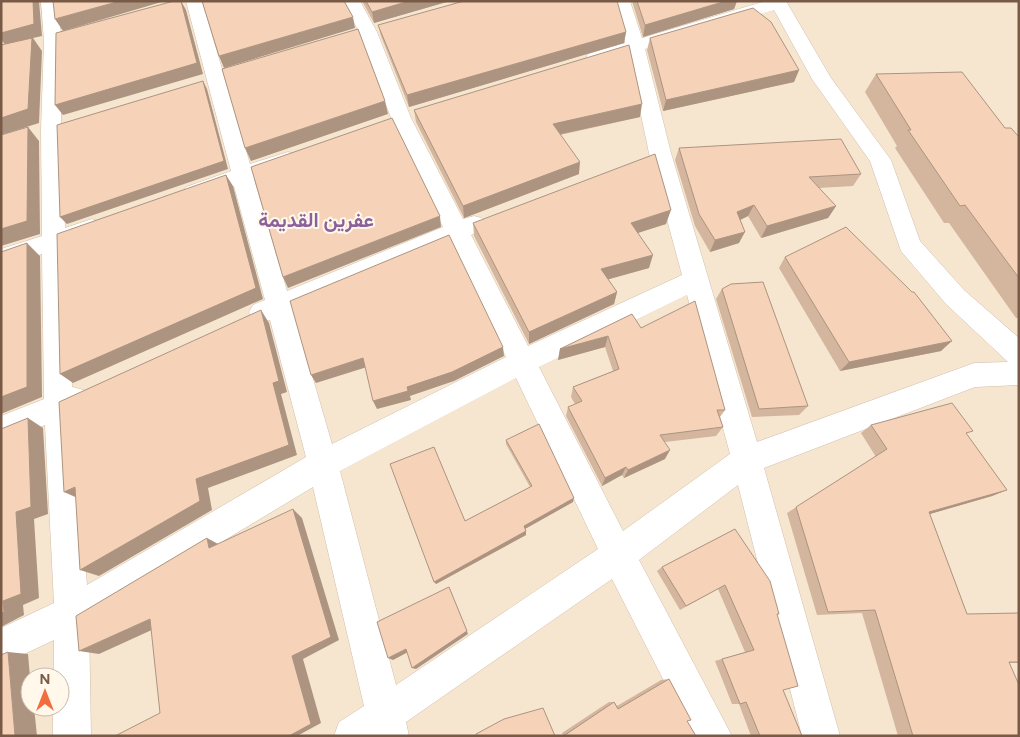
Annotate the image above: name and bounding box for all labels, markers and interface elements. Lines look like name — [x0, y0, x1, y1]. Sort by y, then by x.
district label: عفرين القديمة — [258, 208, 374, 233]
north arrow — [20, 667, 70, 717]
text: N — [40, 671, 50, 688]

